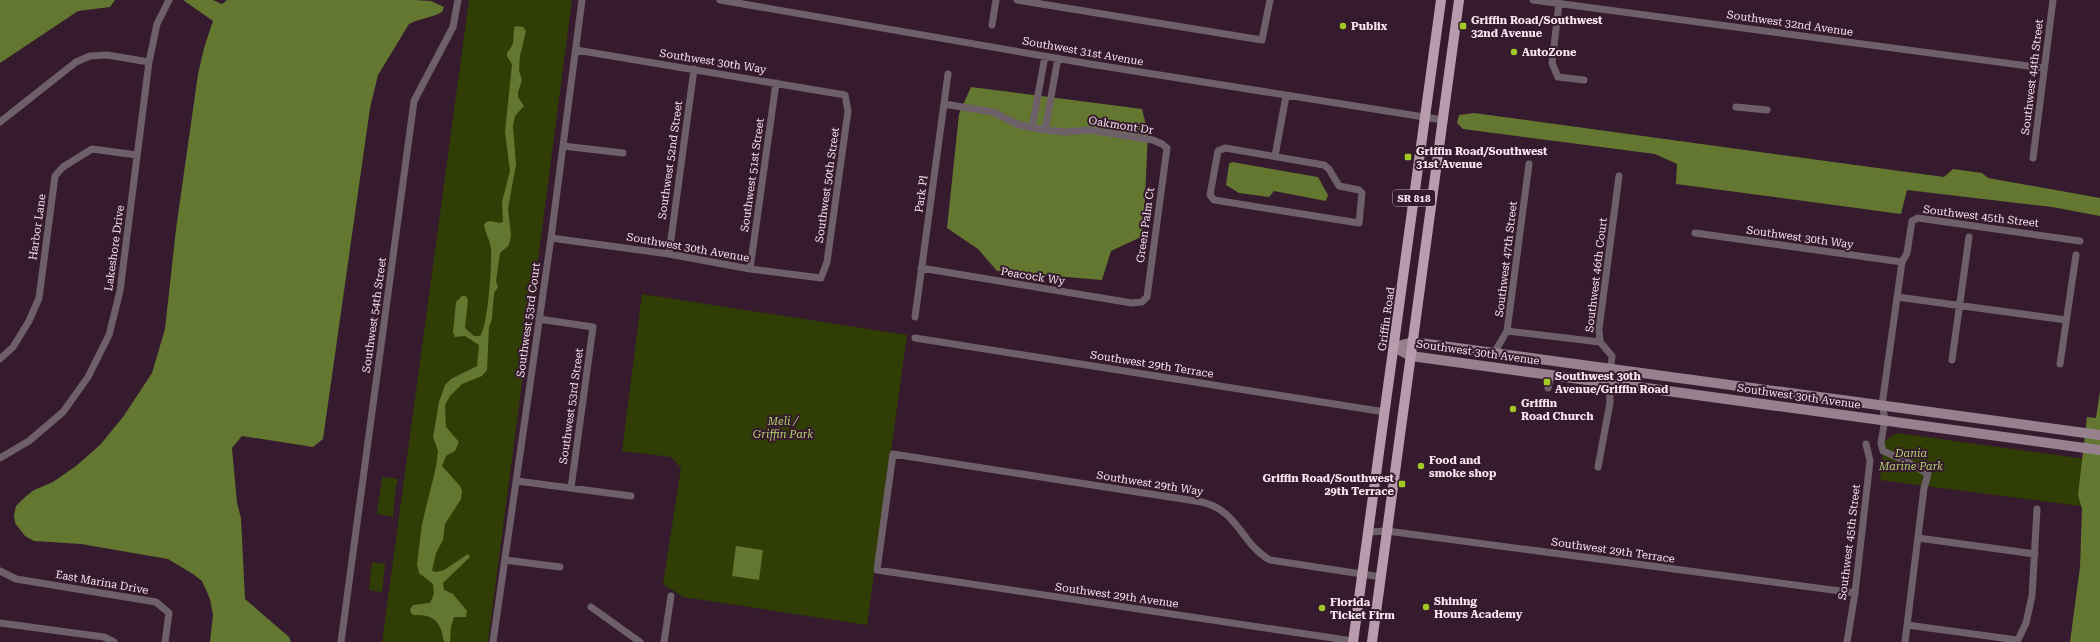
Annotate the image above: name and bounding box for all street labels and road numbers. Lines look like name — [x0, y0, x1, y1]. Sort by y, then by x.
street label: Southwest 32nd Avenue — [1726, 8, 1854, 39]
street label: Southwest 44th Street — [2019, 18, 2046, 136]
street label: Southwest 31st Avenue — [1021, 34, 1144, 69]
street label: Southwest 30th Way — [659, 47, 768, 76]
street label: Southwest 52nd Street — [656, 100, 685, 220]
street label: Oakmont Dr — [1088, 114, 1155, 137]
street label: Southwest 51st Street — [738, 117, 767, 233]
street label: Southwest 50th Street — [813, 126, 842, 244]
street label: Park Pl — [912, 174, 931, 214]
street label: Green Palm Ct — [1134, 186, 1157, 264]
road number: SR 818 — [1393, 190, 1435, 206]
street label: Harbor Lane — [26, 193, 49, 261]
street label: Southwest 47th Street — [1493, 200, 1520, 318]
street label: Southwest 45th Street — [1922, 203, 2040, 230]
street label: Lakeshore Drive — [102, 204, 127, 292]
street label: Southwest 46th Court — [1583, 217, 1610, 333]
street label: Southwest 30th Way — [1746, 224, 1855, 252]
street label: Southwest 30th Avenue — [625, 230, 750, 265]
street label: Southwest 54th Street — [360, 256, 389, 374]
street label: Southwest 53rd Court — [514, 262, 543, 378]
street label: Peacock Wy — [1000, 265, 1066, 288]
street label: Griffin Road — [1376, 286, 1397, 352]
street label: Southwest 30th Avenue — [1415, 337, 1540, 368]
street label: Southwest 53rd Street — [557, 347, 586, 465]
street label: Southwest 29th Terrace — [1089, 348, 1215, 381]
street label: Southwest 30th Avenue — [1736, 381, 1861, 412]
street label: Southwest 29th Way — [1096, 469, 1205, 498]
street label: Southwest 45th Street — [1836, 483, 1863, 601]
street label: Southwest 29th Terrace — [1550, 535, 1676, 566]
street label: East Marina Drive — [54, 568, 149, 597]
street label: Southwest 29th Avenue — [1054, 580, 1179, 611]

